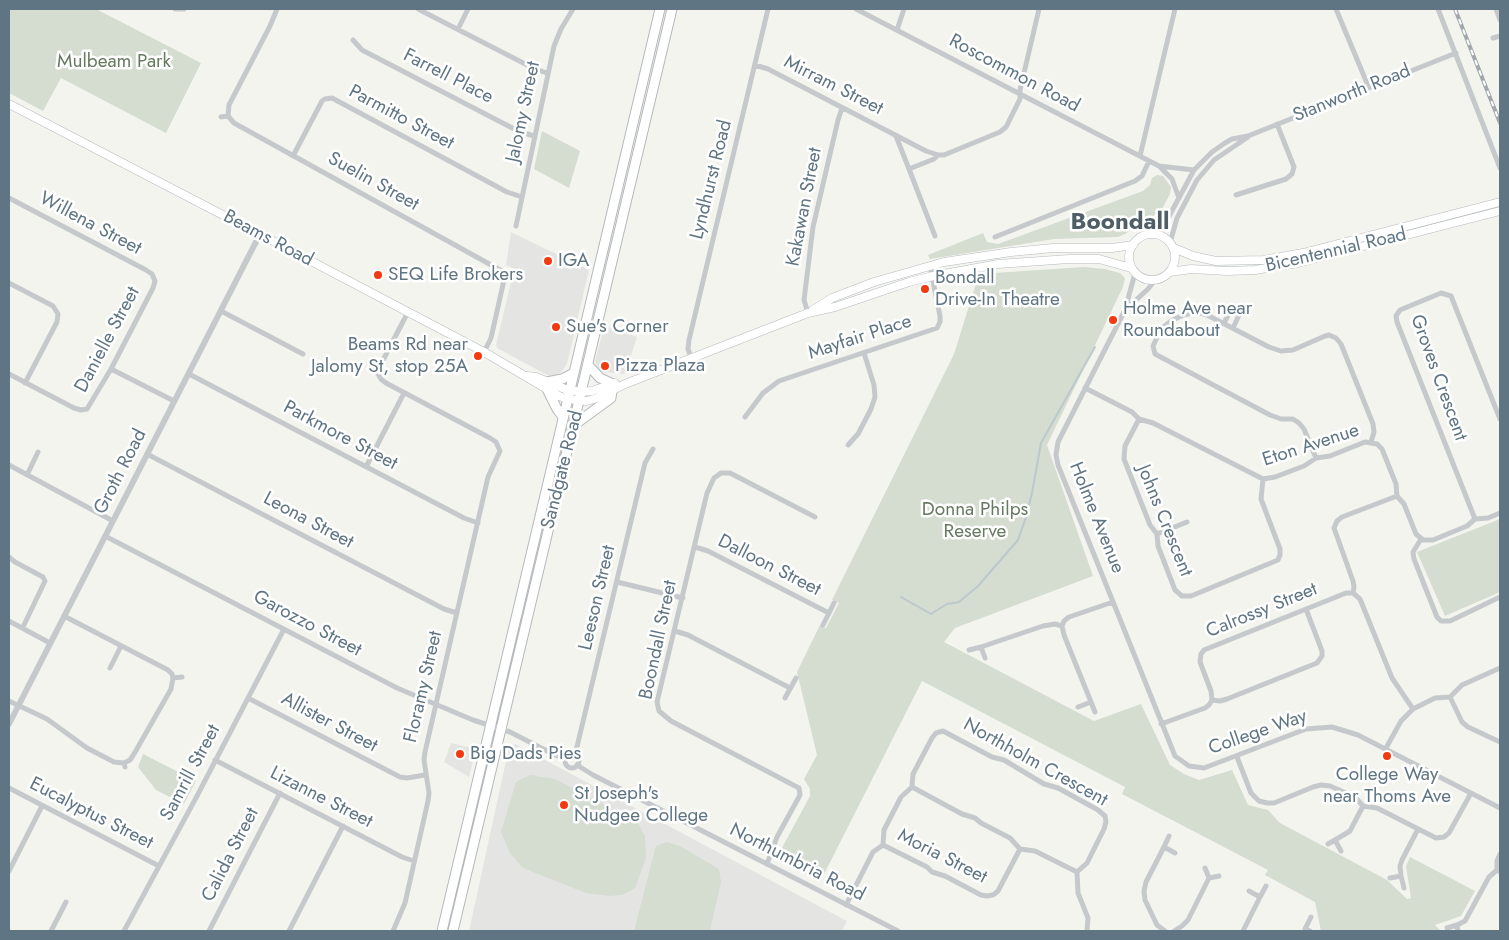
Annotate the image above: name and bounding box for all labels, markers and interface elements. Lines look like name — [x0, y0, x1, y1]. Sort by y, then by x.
street label: Roscommon Road — [945, 30, 1083, 118]
street label: Farrell Place — [399, 45, 497, 109]
park label: Mulbeam Park — [57, 51, 171, 73]
street label: Mirram Street — [780, 51, 886, 121]
street label: Jalomy Street — [502, 59, 546, 165]
street label: Stanworth Road — [1290, 60, 1414, 128]
street label: Parmitto Street — [345, 81, 457, 155]
street label: Lyndhurst Road — [686, 118, 738, 242]
street label: Kakawan Street — [782, 146, 828, 268]
street label: Suelin Street — [324, 148, 422, 216]
street label: Willena Street — [35, 188, 145, 260]
street label: Beams Road — [219, 206, 317, 272]
district label: Boondall — [1071, 209, 1169, 237]
street label: Bicentennial Road — [1263, 224, 1409, 278]
place label: IGA — [558, 250, 589, 272]
marker: IGA — [542, 255, 554, 267]
place label: SEQ Life Brokers — [388, 264, 523, 286]
place label: Bondall Drive-In Theatre — [935, 267, 1060, 311]
marker: SEQ Life Brokers — [372, 269, 384, 281]
street label: Danielle Street — [71, 283, 145, 397]
marker: Bondall Drive-In Theatre — [919, 283, 931, 295]
place label: Holme Ave near Roundabout — [1123, 298, 1252, 342]
street label: Mayfair Place — [805, 311, 915, 365]
street label: Groves Crescent — [1405, 312, 1471, 444]
marker: Holme Ave near Roundabout — [1107, 314, 1119, 326]
place label: Sue's Corner — [566, 316, 669, 338]
marker: Sue's Corner — [550, 321, 562, 333]
place label: Beams Rd near Jalomy St, stop 25A — [311, 334, 468, 378]
marker: Beams Rd near Jalomy St, stop 25A — [472, 350, 484, 362]
place label: Pizza Plaza — [615, 355, 705, 377]
marker: Pizza Plaza — [599, 360, 611, 372]
street label: Parkmore Street — [279, 396, 401, 476]
street label: Sandgate Road — [537, 408, 589, 532]
street label: Eton Avenue — [1260, 420, 1362, 472]
street label: Groth Road — [90, 426, 152, 518]
street label: Holme Avenue — [1063, 459, 1129, 577]
street label: Johns Crescent — [1131, 462, 1197, 580]
street label: Leona Street — [259, 488, 357, 554]
park label: Donna Philps Reserve — [922, 499, 1028, 543]
street label: Dalloon Street — [714, 530, 824, 602]
street label: Leeson Street — [575, 543, 621, 653]
street label: Boondall Street — [635, 578, 683, 702]
street label: Calrossy Street — [1203, 578, 1321, 644]
street label: Garozzo Street — [249, 586, 365, 662]
street label: Floramy Street — [400, 629, 448, 745]
street label: Allister Street — [277, 688, 381, 758]
street label: College Way — [1206, 706, 1310, 760]
street label: Northholm Crescent — [959, 714, 1111, 812]
street label: Samrill Street — [156, 721, 226, 825]
place label: Big Dads Pies — [470, 743, 581, 765]
marker: Big Dads Pies — [454, 748, 466, 760]
marker: College Way near Thoms Ave — [1381, 750, 1393, 762]
street label: Lizanne Street — [266, 762, 376, 834]
place label: College Way near Thoms Ave — [1323, 764, 1451, 808]
street label: Eucalyptus Street — [25, 773, 157, 855]
place label: St Joseph's Nudgee College — [574, 783, 708, 827]
marker: St Joseph's Nudgee College — [558, 799, 570, 811]
street label: Calida Street — [198, 804, 264, 906]
street label: Northumbria Road — [725, 819, 869, 907]
street label: Moria Street — [893, 825, 991, 889]

